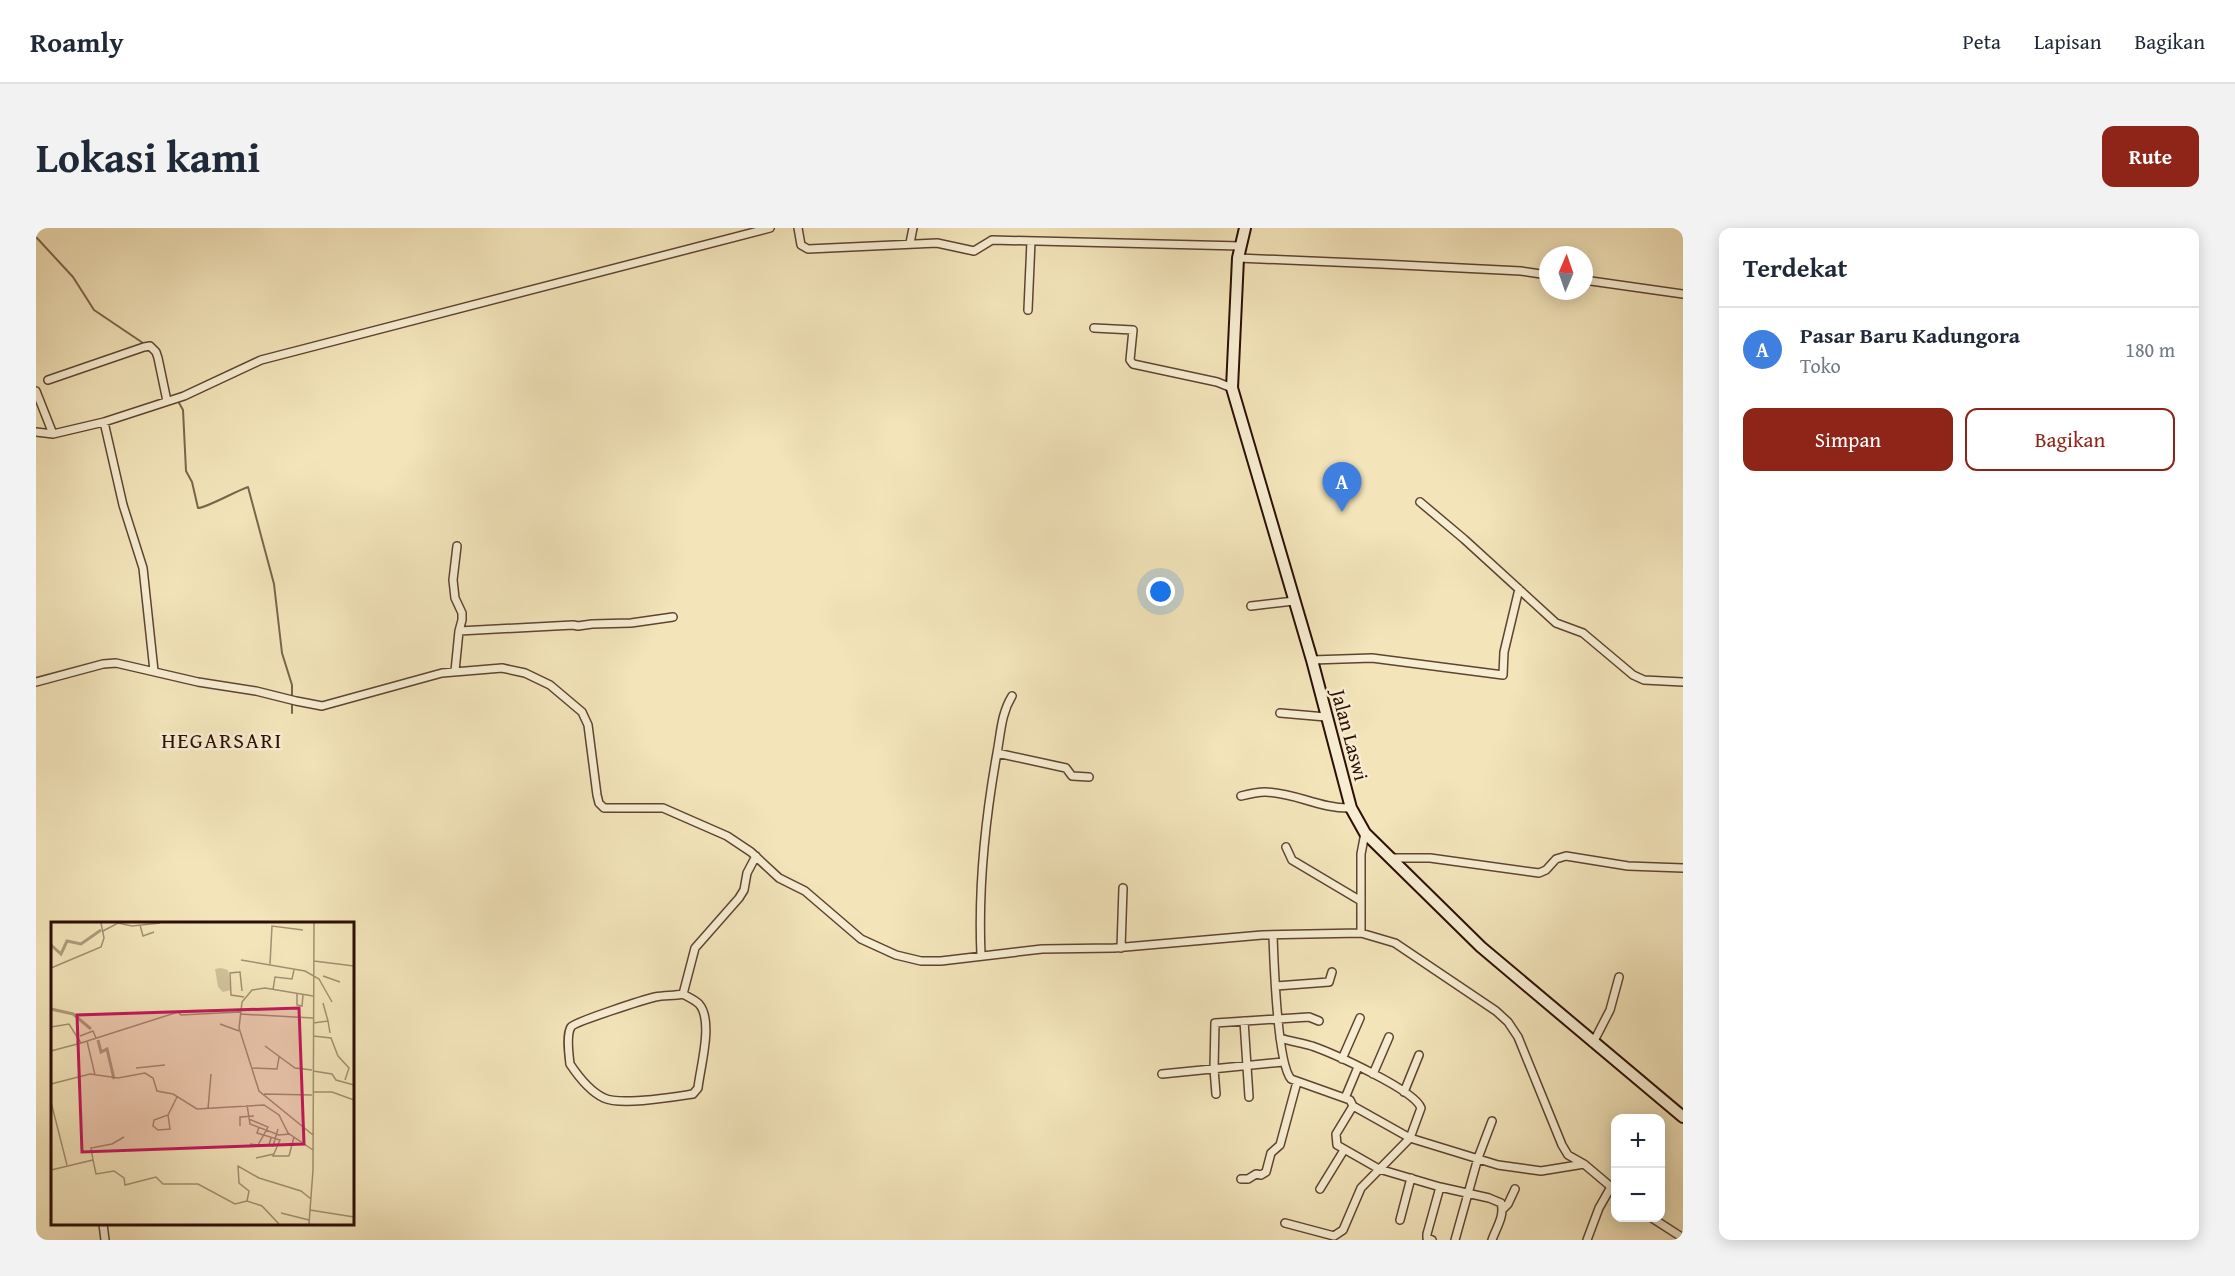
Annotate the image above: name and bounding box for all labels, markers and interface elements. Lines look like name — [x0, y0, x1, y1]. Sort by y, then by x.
text: Roamly — [30, 21, 124, 62]
text: Peta — [1963, 26, 2001, 57]
text: Lapisan — [2034, 26, 2101, 57]
text: Bagikan — [2134, 26, 2205, 57]
text: Lokasi kami — [36, 126, 260, 187]
button: Rute — [2102, 126, 2199, 187]
north arrow — [1539, 246, 1593, 300]
text: Terdekat — [1743, 248, 1847, 287]
text: Pasar Baru Kadungora — [1800, 319, 2020, 351]
text: A — [1756, 335, 1769, 364]
text: 180 m — [2125, 335, 2175, 364]
text: Toko — [1800, 351, 1841, 380]
button: Simpan — [1743, 408, 1953, 471]
button: Bagikan — [1965, 408, 2175, 471]
pin: A — [1322, 462, 1362, 512]
your location — [1146, 577, 1175, 606]
street label: Jalan Laswi — [1324, 683, 1377, 784]
district label: HEGARSARI — [161, 724, 283, 756]
inset map — [51, 922, 354, 1225]
map controls — [1611, 1114, 1665, 1222]
button: + — [1611, 1114, 1665, 1168]
button: − — [1611, 1168, 1665, 1222]

